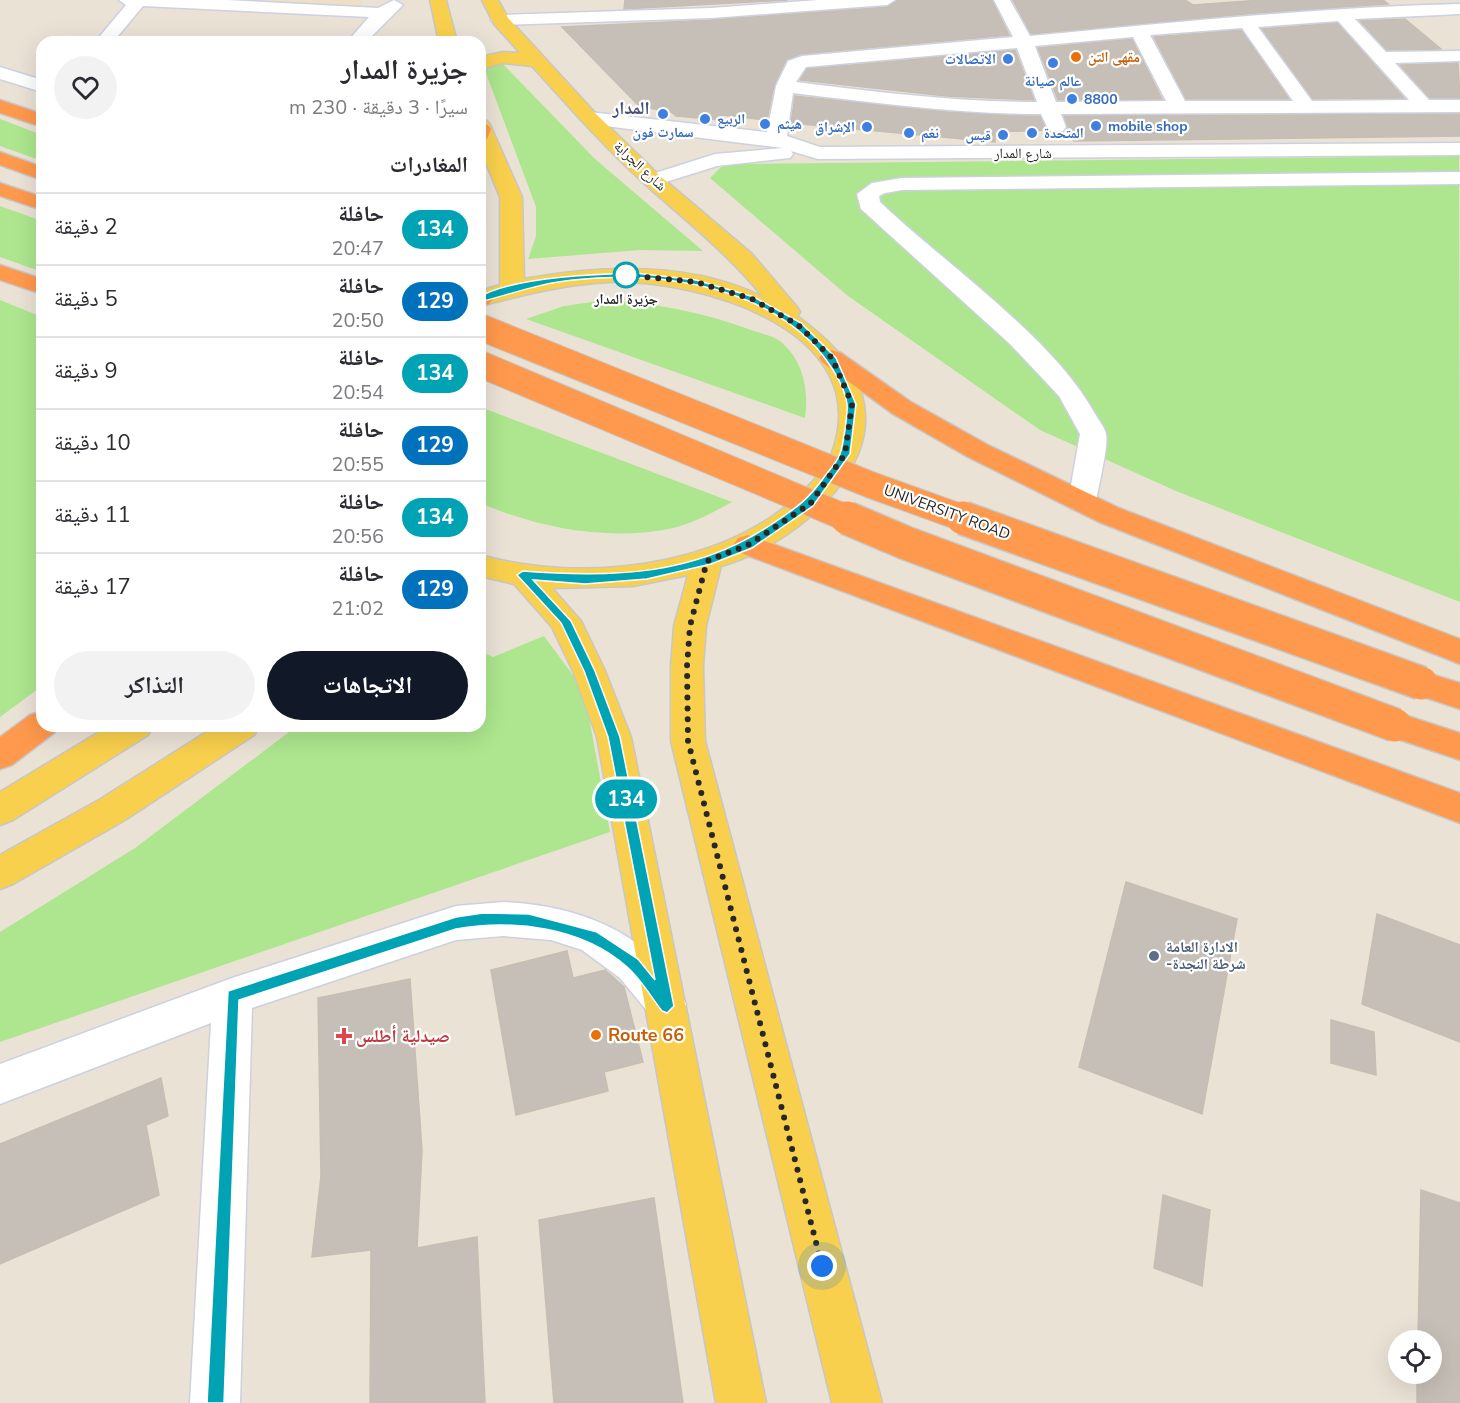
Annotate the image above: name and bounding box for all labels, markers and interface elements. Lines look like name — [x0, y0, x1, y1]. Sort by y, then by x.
place label: مقهى التن — [1088, 48, 1140, 67]
place label: الاتصالات — [945, 50, 996, 69]
marker: مقهى التن — [1069, 50, 1083, 64]
text: جزيرة المدار — [341, 51, 468, 89]
marker: الاتصالات — [1001, 52, 1015, 66]
button: heart — [54, 56, 117, 119]
marker: عالم صيانة — [1046, 56, 1060, 70]
place label: عالم صيانة — [1025, 72, 1081, 91]
place label: 8800 — [1084, 90, 1118, 109]
marker: 8800 — [1065, 92, 1079, 106]
text: سيرًا · 3 دقيقة · 230 m — [289, 94, 468, 121]
district label: المدار — [611, 96, 650, 120]
marker: سمارت فون — [656, 107, 670, 121]
place label: الربيع — [717, 110, 745, 129]
marker: الربيع — [698, 112, 712, 126]
place label: هيثم — [777, 115, 802, 134]
marker: هيثم — [758, 117, 772, 131]
place label: mobile shop — [1108, 117, 1188, 136]
place label: الإشراق — [815, 118, 855, 137]
marker: mobile shop — [1089, 119, 1103, 133]
marker: الإشراق — [860, 120, 874, 134]
place label: سمارت فون — [632, 123, 694, 142]
place label: نغم — [921, 124, 939, 143]
place label: المتحدة — [1044, 124, 1084, 143]
marker: نغم — [902, 126, 916, 140]
place label: قيس — [965, 126, 991, 145]
marker: المتحدة — [1025, 126, 1039, 140]
marker: قيس — [996, 128, 1010, 142]
street label: شارع الجرابة — [610, 137, 670, 195]
street label: شارع المدار — [993, 144, 1052, 163]
text: المغادرات — [390, 150, 468, 180]
text: حافلة — [338, 199, 384, 229]
text: 2 دقيقة — [54, 212, 118, 242]
text: 134 — [416, 215, 454, 243]
text: 20:47 — [331, 235, 384, 262]
marker: جزيرة المدار — [613, 262, 639, 288]
text: حافلة — [338, 271, 384, 301]
text: 5 دقيقة — [54, 284, 118, 314]
text: 129 — [416, 287, 454, 315]
place label: جزيرة المدار — [593, 290, 658, 309]
text: 20:50 — [331, 307, 384, 334]
text: حافلة — [338, 343, 384, 373]
text: 9 دقيقة — [54, 356, 118, 386]
text: 134 — [416, 359, 454, 387]
text: 20:54 — [331, 379, 384, 406]
text: حافلة — [338, 415, 384, 445]
text: 10 دقيقة — [54, 428, 131, 458]
text: 129 — [416, 431, 454, 459]
text: 20:55 — [331, 451, 384, 478]
street label: UNIVERSITY ROAD — [881, 480, 1013, 544]
text: حافلة — [338, 487, 384, 517]
text: 11 دقيقة — [54, 500, 131, 530]
text: 134 — [416, 503, 454, 531]
text: 20:56 — [331, 523, 384, 550]
text: حافلة — [338, 559, 384, 589]
text: 17 دقيقة — [54, 572, 131, 602]
text: 129 — [416, 575, 454, 603]
text: 21:02 — [331, 595, 384, 622]
button: التذاكر — [54, 651, 255, 720]
button: الاتجاهات — [267, 651, 468, 720]
line badge: 134 — [592, 780, 660, 818]
text: 134 — [607, 785, 645, 813]
place label: الادارة العامة -شرطة النجدة — [1166, 937, 1246, 974]
marker: الادارة العامة -شرطة النجدة — [1147, 949, 1161, 963]
place label: Route 66 — [608, 1023, 684, 1047]
place label: صيدلية أطلس — [356, 1024, 450, 1048]
marker: Route 66 — [589, 1028, 603, 1042]
marker: صيدلية أطلس — [337, 1029, 351, 1043]
your location — [807, 1251, 837, 1281]
map controls — [1388, 1330, 1442, 1384]
button: locate — [1388, 1330, 1442, 1384]

